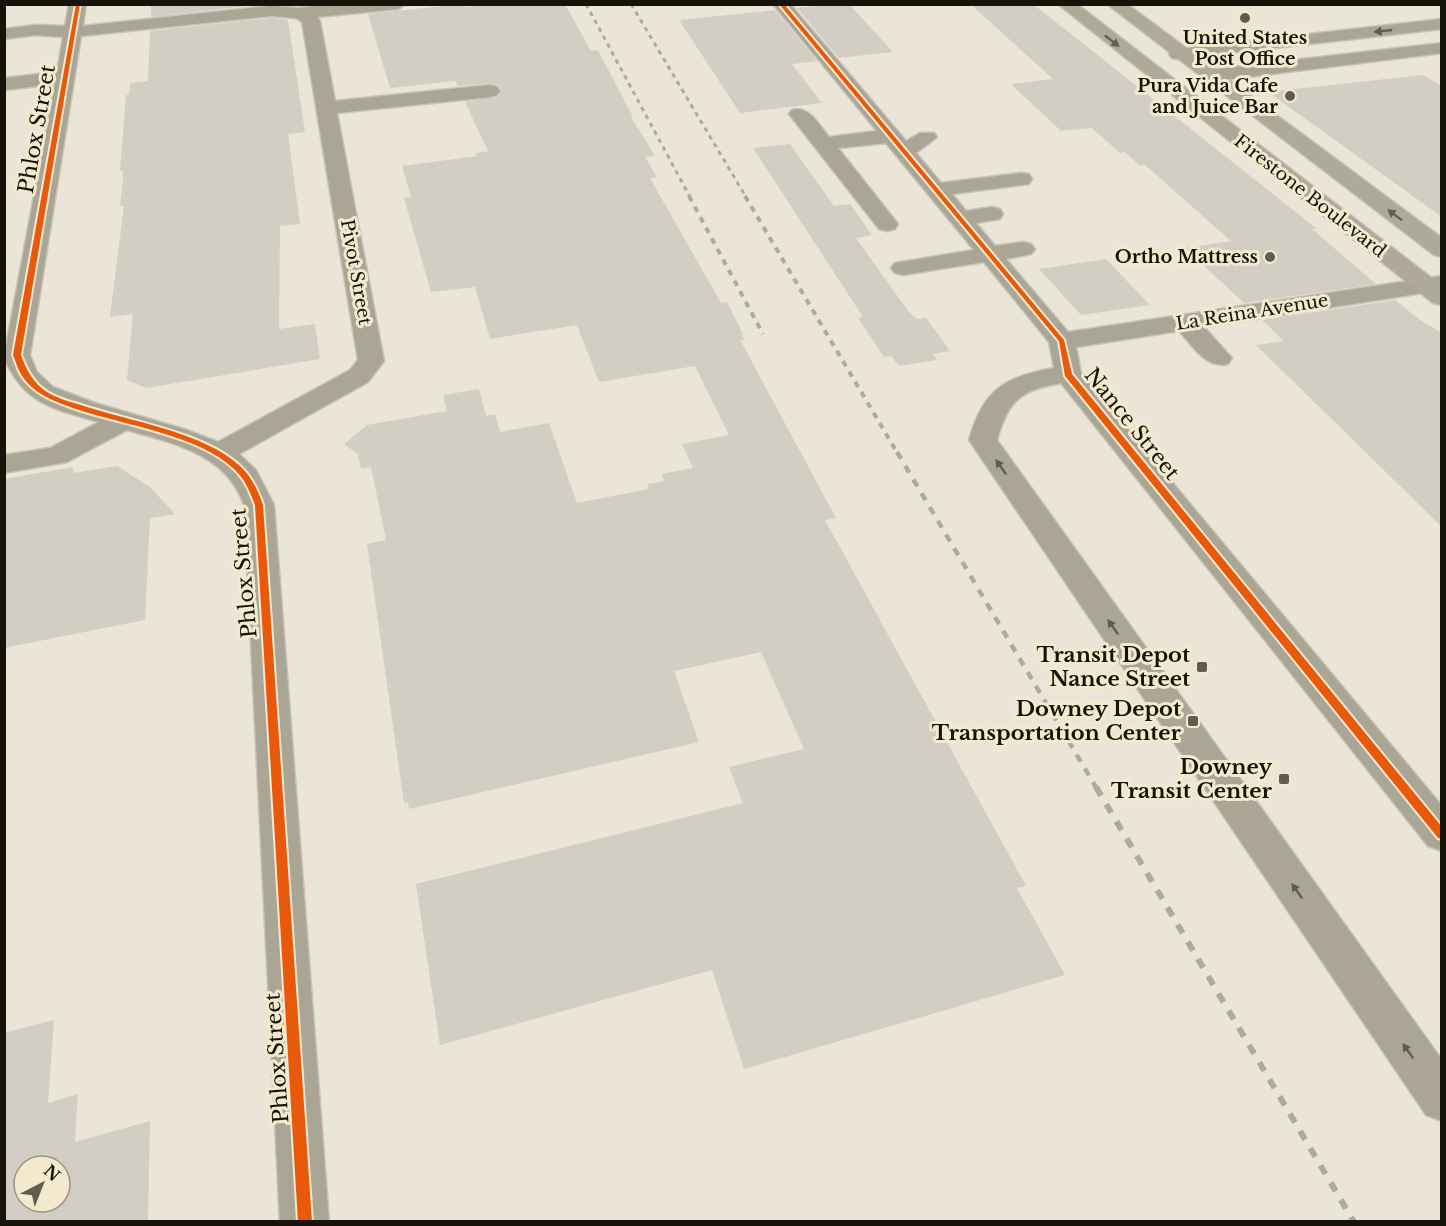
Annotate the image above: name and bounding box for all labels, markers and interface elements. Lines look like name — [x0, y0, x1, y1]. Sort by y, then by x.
marker: United States Post Office — [1238, 11, 1252, 25]
one-way arrow — [1374, 26, 1393, 35]
place label: United States Post Office — [1183, 27, 1307, 70]
one-way arrow — [1104, 35, 1119, 47]
street label: Phlox Street — [13, 62, 61, 196]
place label: Pura Vida Cafe and Juice Bar — [1137, 75, 1278, 118]
marker: Pura Vida Cafe and Juice Bar — [1283, 89, 1297, 103]
street label: Firestone Boulevard — [1230, 130, 1390, 262]
one-way arrow — [1387, 209, 1403, 221]
street label: Pivot Street — [336, 217, 376, 327]
place label: Ortho Mattress — [1115, 246, 1258, 268]
marker: Ortho Mattress — [1263, 250, 1277, 264]
street label: La Reina Avenue — [1174, 289, 1330, 335]
street label: Nance Street — [1079, 363, 1185, 485]
one-way arrow — [995, 460, 1007, 476]
street label: Phlox Street — [225, 507, 263, 639]
one-way arrow — [1107, 620, 1119, 636]
place label: Transit Depot Nance Street — [1036, 642, 1190, 692]
marker: Transit Depot Nance Street — [1195, 660, 1209, 674]
place label: Downey Depot Transportation Center — [932, 696, 1182, 746]
marker: Downey Depot Transportation Center — [1186, 714, 1200, 728]
place label: Downey Transit Center — [1111, 754, 1273, 804]
marker: Downey Transit Center — [1277, 772, 1291, 786]
one-way arrow — [1291, 883, 1303, 899]
street label: Phlox Street — [259, 992, 295, 1124]
one-way arrow — [1402, 1043, 1414, 1059]
north arrow — [12, 1154, 72, 1214]
text: N — [40, 1160, 64, 1185]

